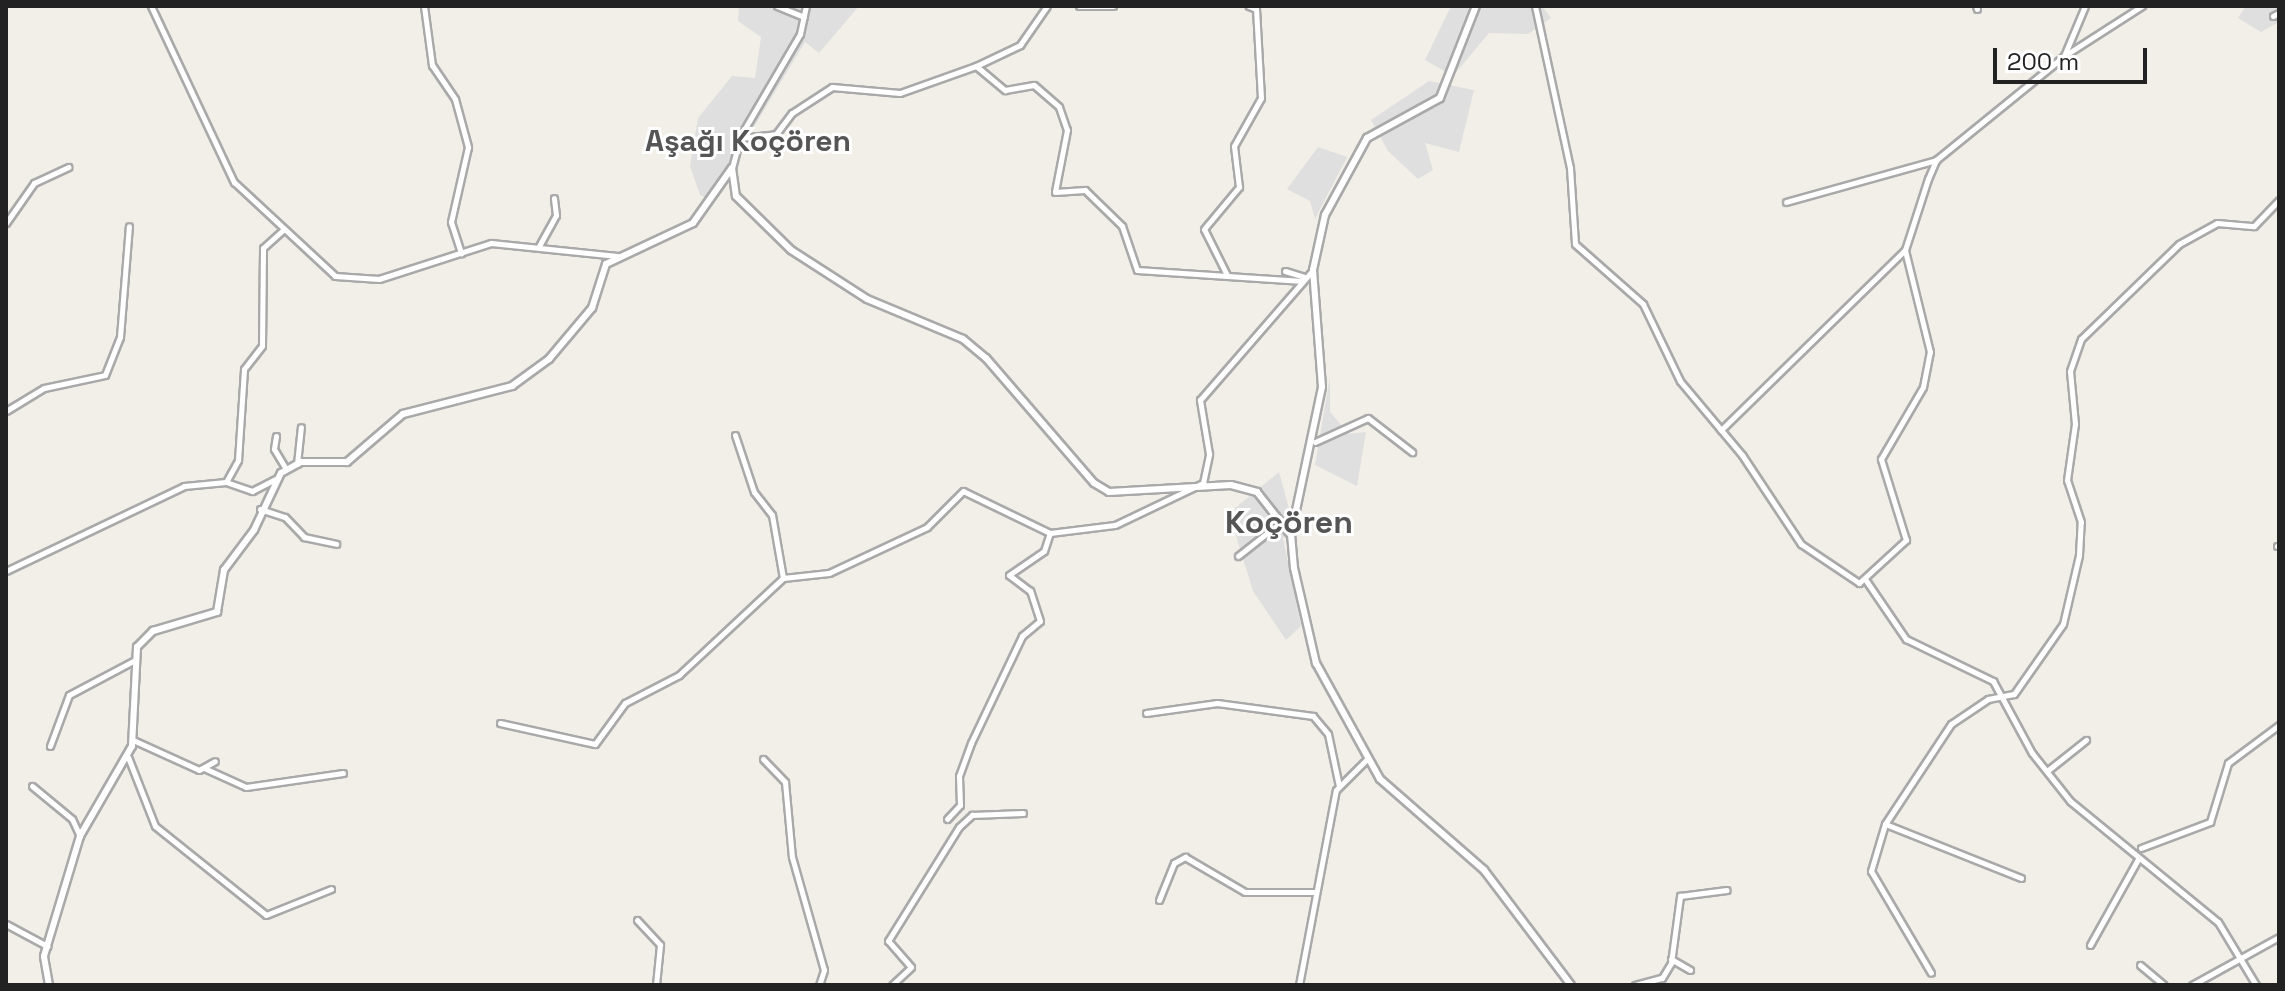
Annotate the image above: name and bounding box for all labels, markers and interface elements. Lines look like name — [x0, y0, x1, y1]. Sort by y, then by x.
scale bar — [1997, 32, 2151, 82]
text: 200 m — [2007, 46, 2079, 77]
district label: Aşağı Koçören — [645, 123, 851, 159]
district label: Koçören — [1225, 503, 1353, 541]

